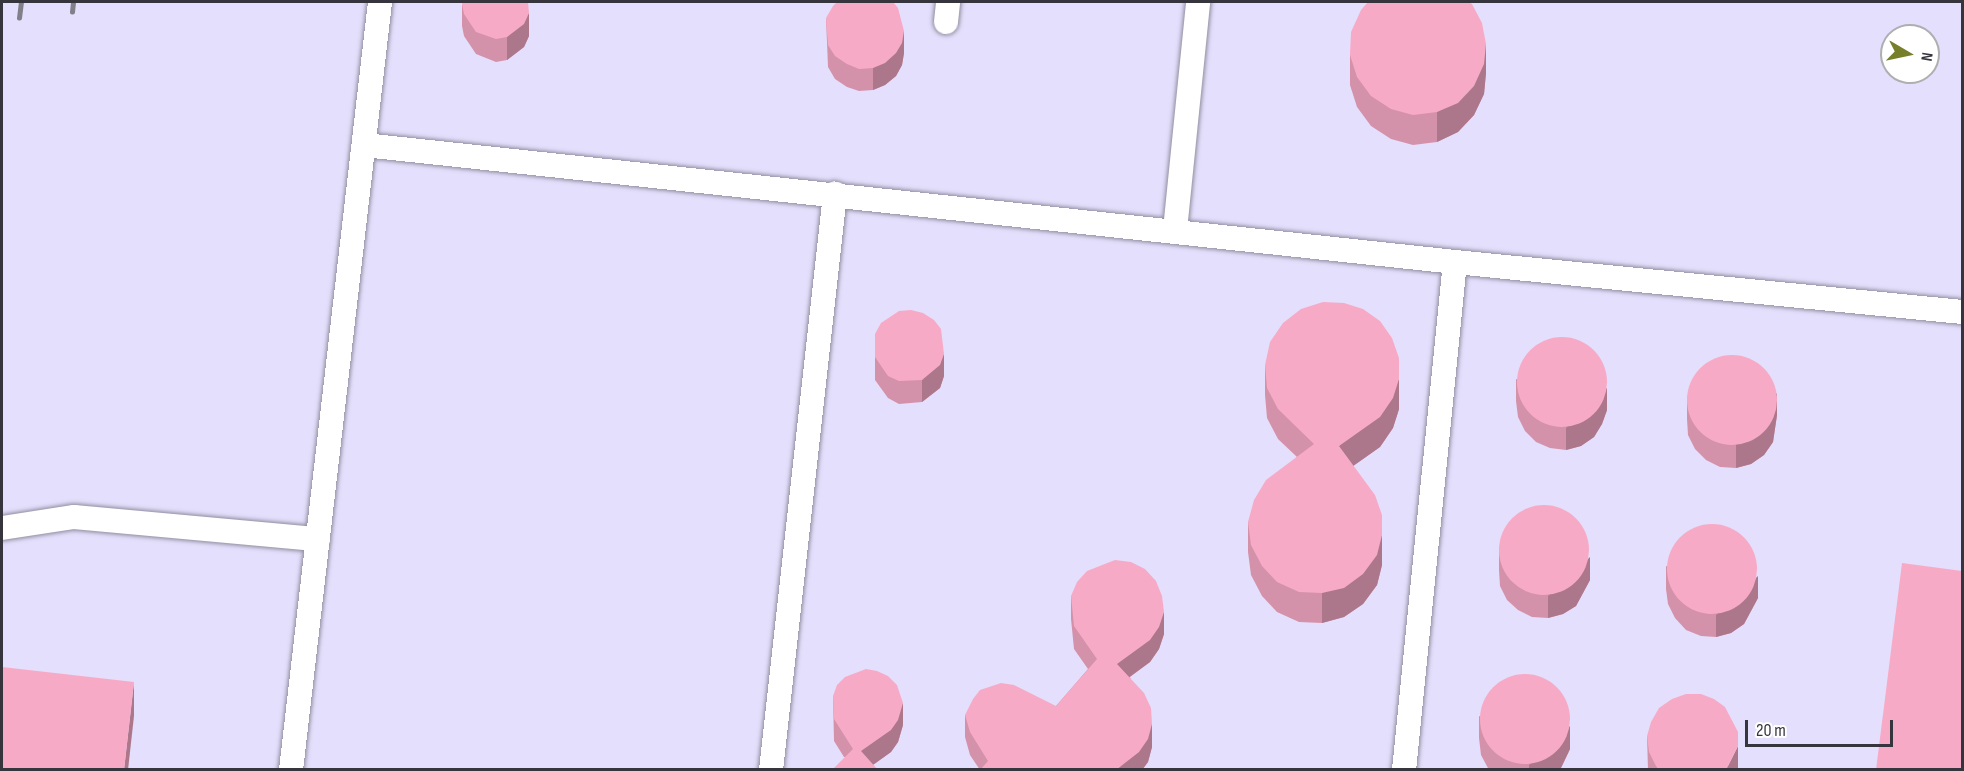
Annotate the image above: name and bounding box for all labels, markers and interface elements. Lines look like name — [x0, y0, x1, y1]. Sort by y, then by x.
north arrow — [1880, 24, 1940, 84]
text: N — [1916, 51, 1936, 62]
scale bar — [1748, 708, 1896, 746]
text: 20 m — [1756, 720, 1786, 741]

